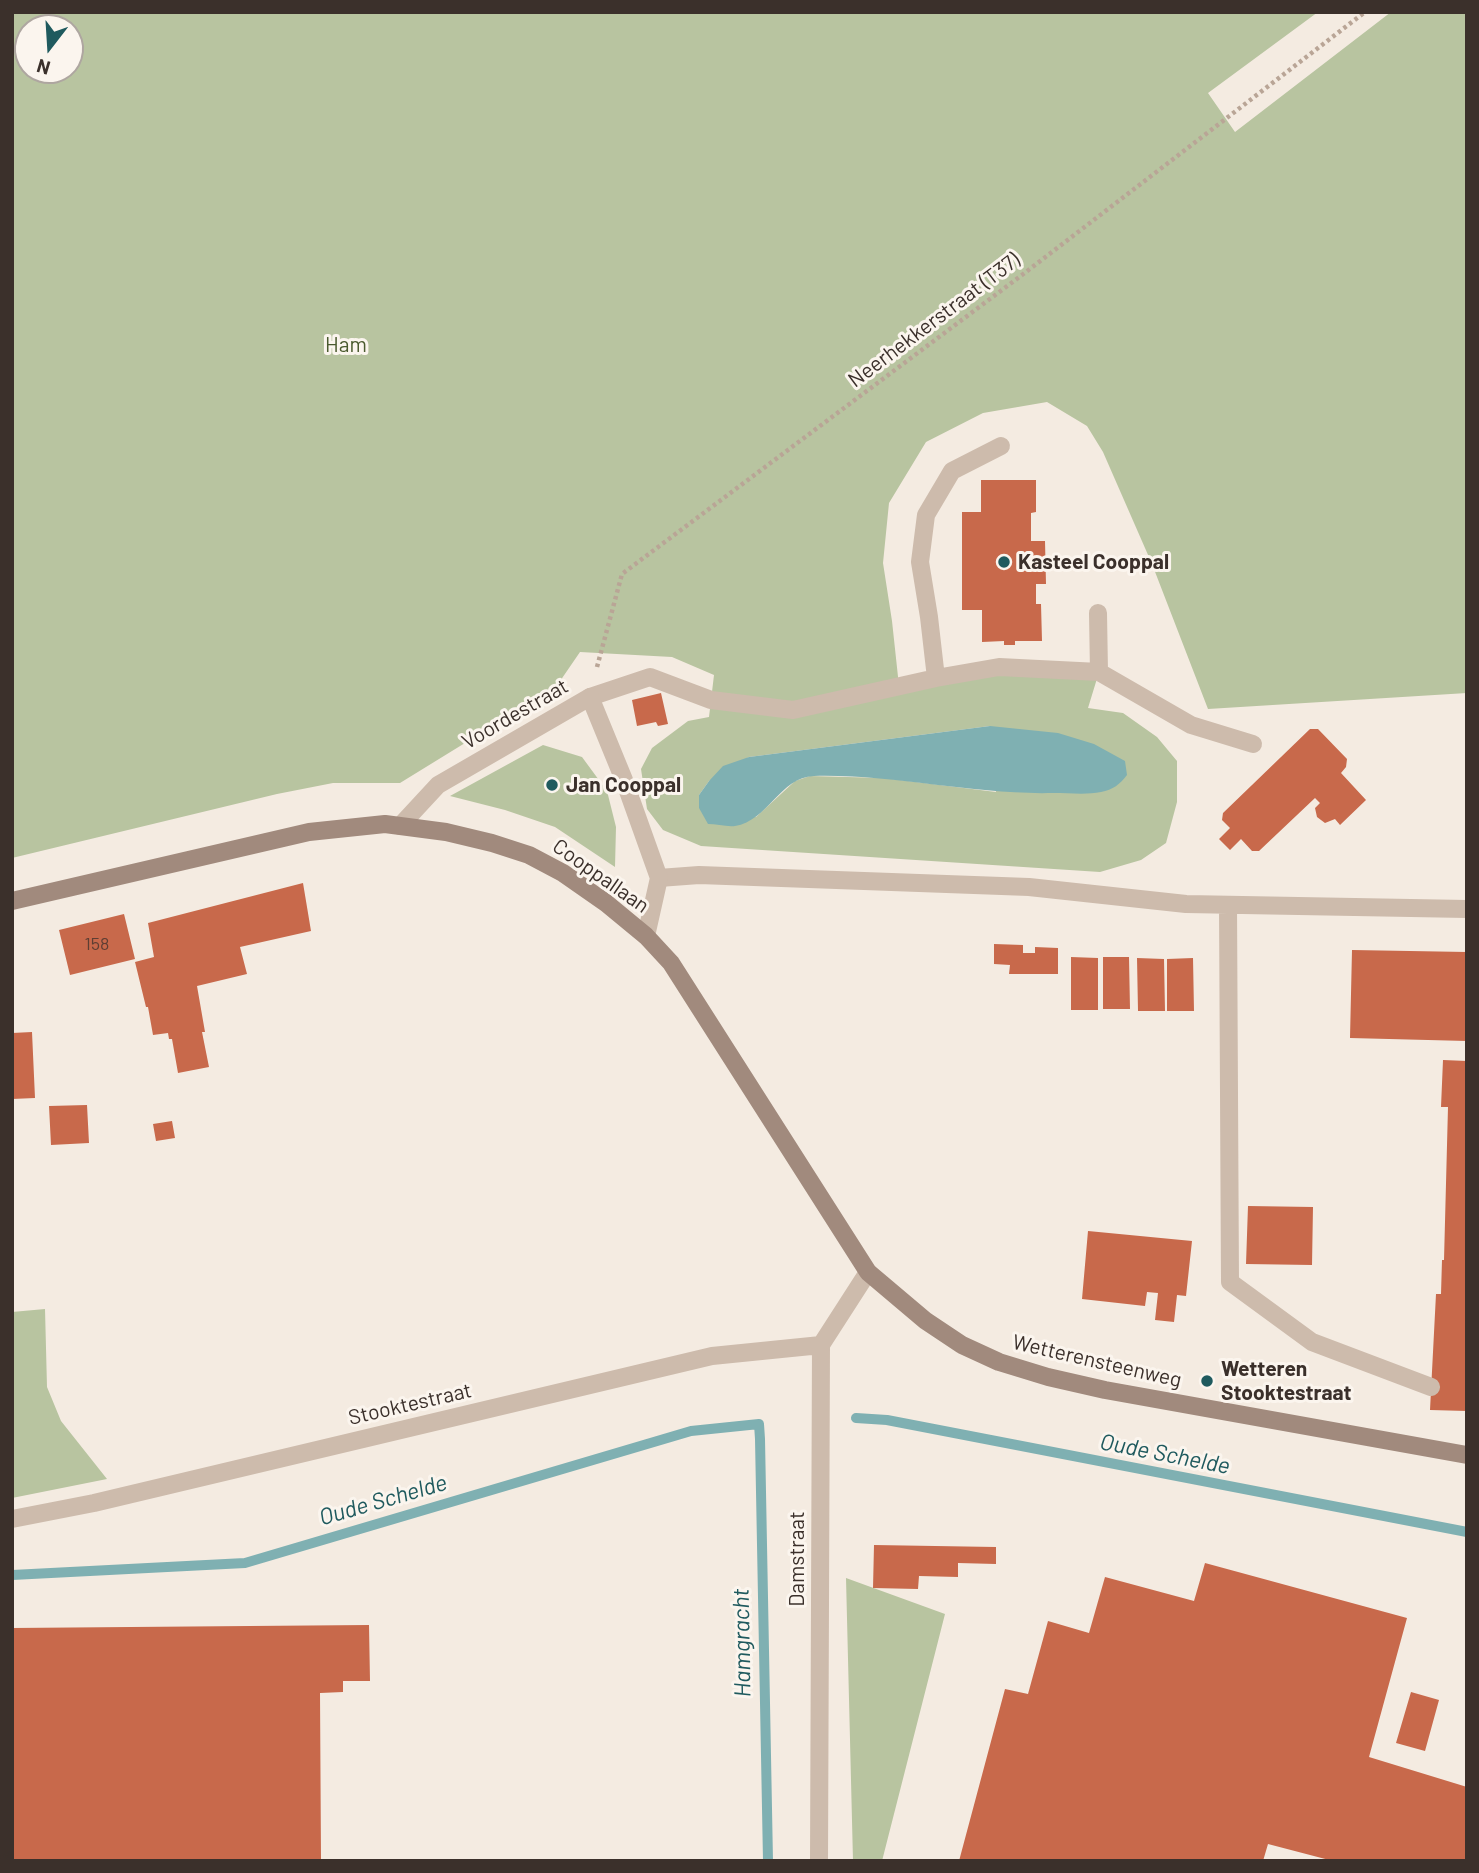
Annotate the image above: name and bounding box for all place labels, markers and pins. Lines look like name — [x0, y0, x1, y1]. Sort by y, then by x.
place label: Kasteel Cooppal — [1018, 549, 1169, 575]
marker: Kasteel Cooppal — [996, 554, 1012, 570]
place label: Jan Cooppal — [566, 772, 681, 798]
marker: Jan Cooppal — [544, 777, 560, 793]
place label: Wetteren Stooktestraat — [1221, 1356, 1351, 1406]
marker: Wetteren Stooktestraat — [1199, 1373, 1215, 1389]

